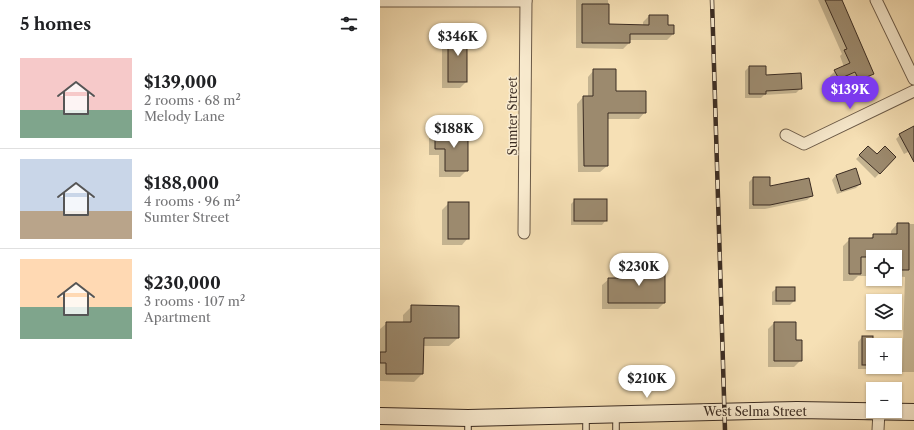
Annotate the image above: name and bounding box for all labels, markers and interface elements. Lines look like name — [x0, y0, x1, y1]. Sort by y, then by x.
icon: filters — [338, 13, 360, 35]
text: 5 homes — [20, 14, 91, 34]
pin: $346K — [430, 23, 486, 57]
text: $346K — [438, 28, 478, 44]
text: $139,000 — [144, 72, 217, 92]
icon: home — [52, 74, 100, 122]
street label: Sumter Street — [505, 76, 520, 155]
pin: $139K — [822, 76, 878, 110]
text: $139K — [831, 81, 869, 97]
text: 2 rooms · 68 m² — [144, 92, 241, 108]
text: Melody Lane — [144, 108, 225, 124]
pin: $188K — [426, 115, 482, 149]
text: $188K — [434, 120, 474, 136]
text: $188,000 — [144, 173, 219, 193]
icon: home — [52, 175, 100, 223]
text: 4 rooms · 96 m² — [144, 193, 241, 209]
text: Sumter Street — [144, 209, 229, 225]
map controls — [866, 250, 902, 418]
button: locate — [866, 250, 902, 286]
pin: $230K — [611, 253, 667, 287]
text: $230K — [619, 258, 659, 274]
text: $230,000 — [144, 273, 221, 293]
icon: home — [52, 275, 100, 323]
text: 3 rooms · 107 m² — [144, 293, 245, 309]
button: layers — [866, 294, 902, 330]
text: Apartment — [144, 309, 211, 325]
button: + — [866, 338, 902, 374]
pin: $210K — [619, 365, 675, 399]
text: $210K — [627, 370, 667, 386]
button: − — [866, 382, 902, 418]
street label: West Selma Street — [702, 404, 807, 419]

